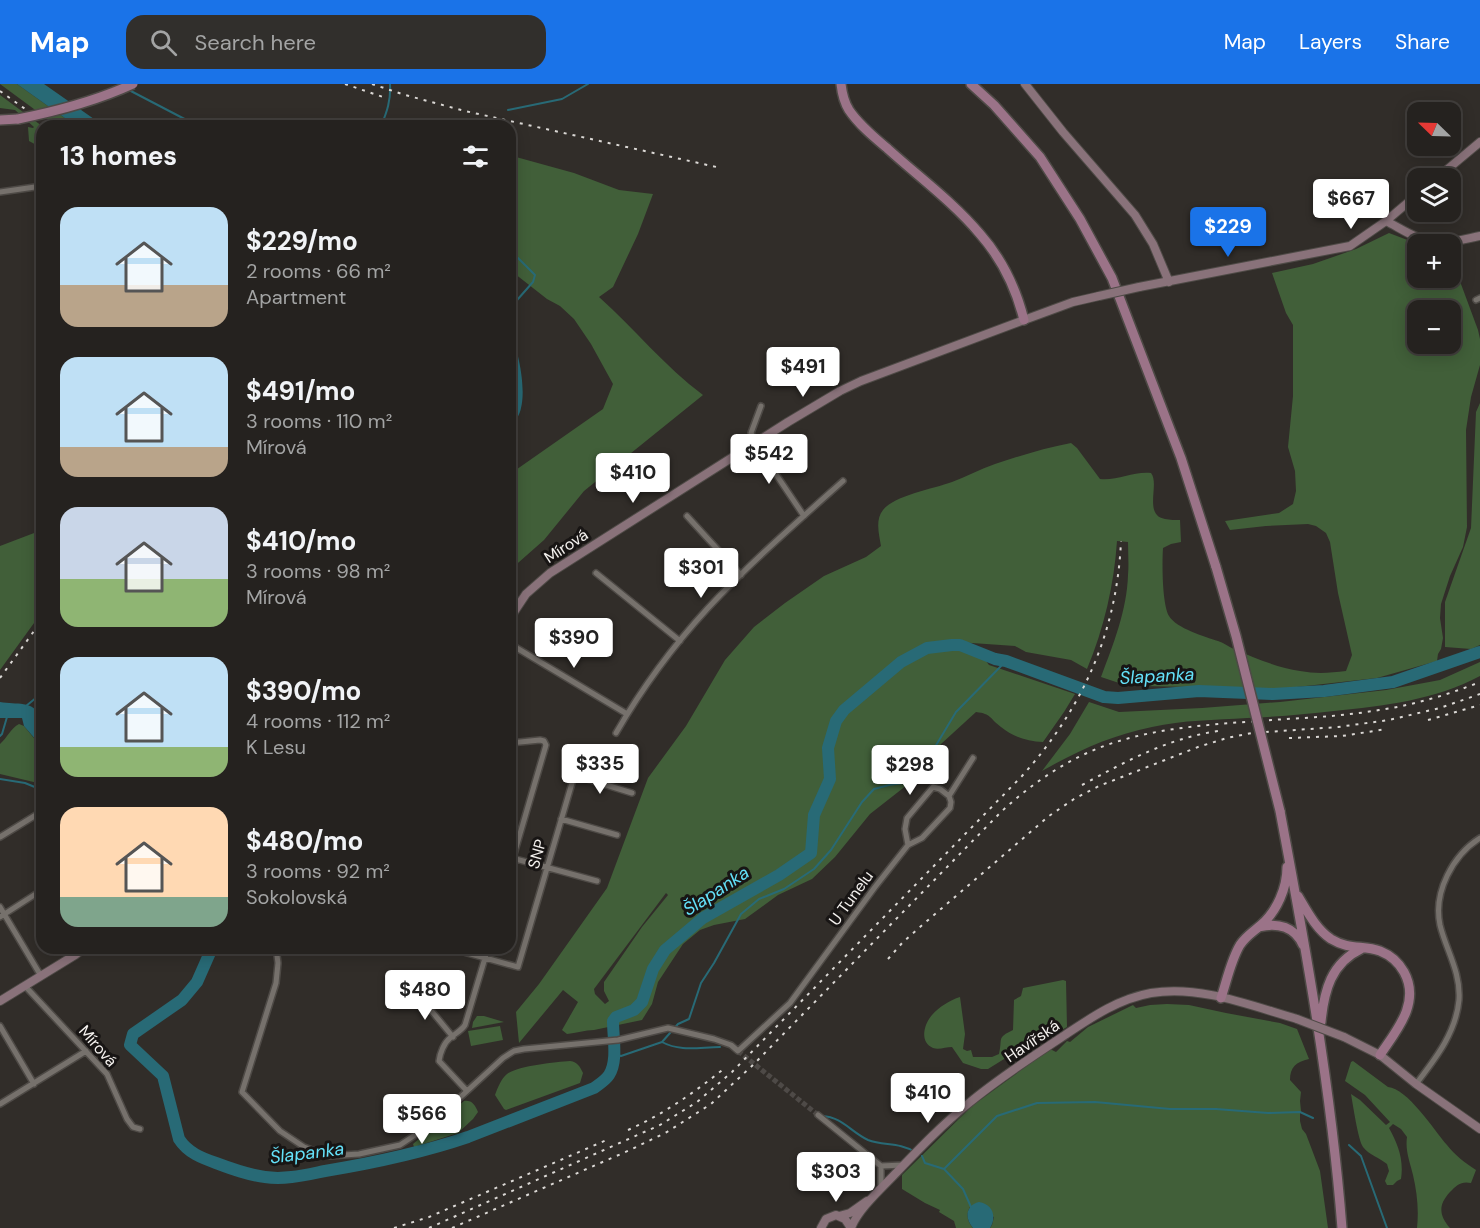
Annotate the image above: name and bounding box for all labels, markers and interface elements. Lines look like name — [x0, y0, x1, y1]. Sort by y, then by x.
search box — [126, 15, 546, 69]
text: Map — [30, 24, 90, 61]
icon: search — [147, 26, 180, 59]
text: Search here — [195, 28, 316, 57]
text: Map — [1224, 28, 1266, 56]
text: Layers — [1299, 28, 1362, 56]
text: Share — [1395, 28, 1450, 56]
north arrow — [1407, 102, 1461, 156]
map controls — [1407, 102, 1461, 354]
text: 13 homes — [60, 139, 177, 173]
icon: filters — [459, 140, 492, 173]
button: layers — [1407, 168, 1461, 222]
pin: $667 — [1315, 179, 1387, 230]
text: $667 — [1327, 185, 1375, 211]
pin: $229 — [1192, 207, 1264, 258]
text: $229 — [1204, 213, 1252, 239]
text: $229/mo — [246, 224, 358, 258]
icon: home — [108, 231, 180, 303]
button: + — [1407, 234, 1461, 288]
text: 2 rooms · 66 m² — [246, 258, 391, 284]
text: Apartment — [246, 284, 346, 310]
button: − — [1407, 300, 1461, 354]
pin: $491 — [767, 347, 839, 398]
text: $491 — [781, 353, 825, 379]
text: $491/mo — [246, 374, 355, 408]
icon: home — [108, 381, 180, 453]
text: 3 rooms · 110 m² — [246, 408, 392, 434]
text: Mírová — [246, 434, 307, 460]
pin: $542 — [733, 434, 805, 485]
text: $542 — [744, 440, 794, 466]
pin: $410 — [597, 453, 669, 504]
text: $410 — [610, 459, 656, 485]
text: $410/mo — [246, 524, 356, 558]
street label: Mírová — [540, 524, 592, 568]
icon: home — [108, 531, 180, 603]
pin: $301 — [665, 548, 737, 599]
text: $301 — [678, 554, 724, 580]
text: 3 rooms · 98 m² — [246, 558, 390, 584]
text: Mírová — [246, 584, 307, 610]
pin: $390 — [538, 618, 610, 669]
text: $390 — [549, 624, 599, 650]
water label: Šlapanka — [1119, 662, 1195, 690]
text: $390/mo — [246, 674, 361, 708]
icon: home — [108, 681, 180, 753]
text: 4 rooms · 112 m² — [246, 708, 390, 734]
text: K Lesu — [246, 734, 306, 760]
pin: $335 — [564, 744, 636, 795]
pin: $298 — [874, 745, 946, 796]
text: $335 — [576, 750, 624, 776]
text: $298 — [886, 751, 934, 777]
text: $480/mo — [246, 824, 363, 858]
icon: home — [108, 831, 180, 903]
street label: SNP — [523, 837, 551, 871]
text: 3 rooms · 92 m² — [246, 858, 390, 884]
water label: Šlapanka — [678, 861, 754, 921]
street label: U Tunelu — [824, 866, 878, 930]
text: Sokolovská — [246, 884, 347, 910]
pin: $480 — [389, 970, 461, 1021]
text: $480 — [399, 976, 451, 1002]
street label: Havířská — [1000, 1015, 1064, 1067]
street label: Mírová — [74, 1021, 122, 1071]
pin: $410 — [892, 1073, 964, 1124]
text: $410 — [905, 1079, 951, 1105]
pin: $566 — [386, 1094, 458, 1145]
text: $566 — [397, 1100, 447, 1126]
water label: Šlapanka — [268, 1137, 346, 1169]
pin: $303 — [800, 1152, 872, 1203]
text: $303 — [811, 1158, 861, 1184]

